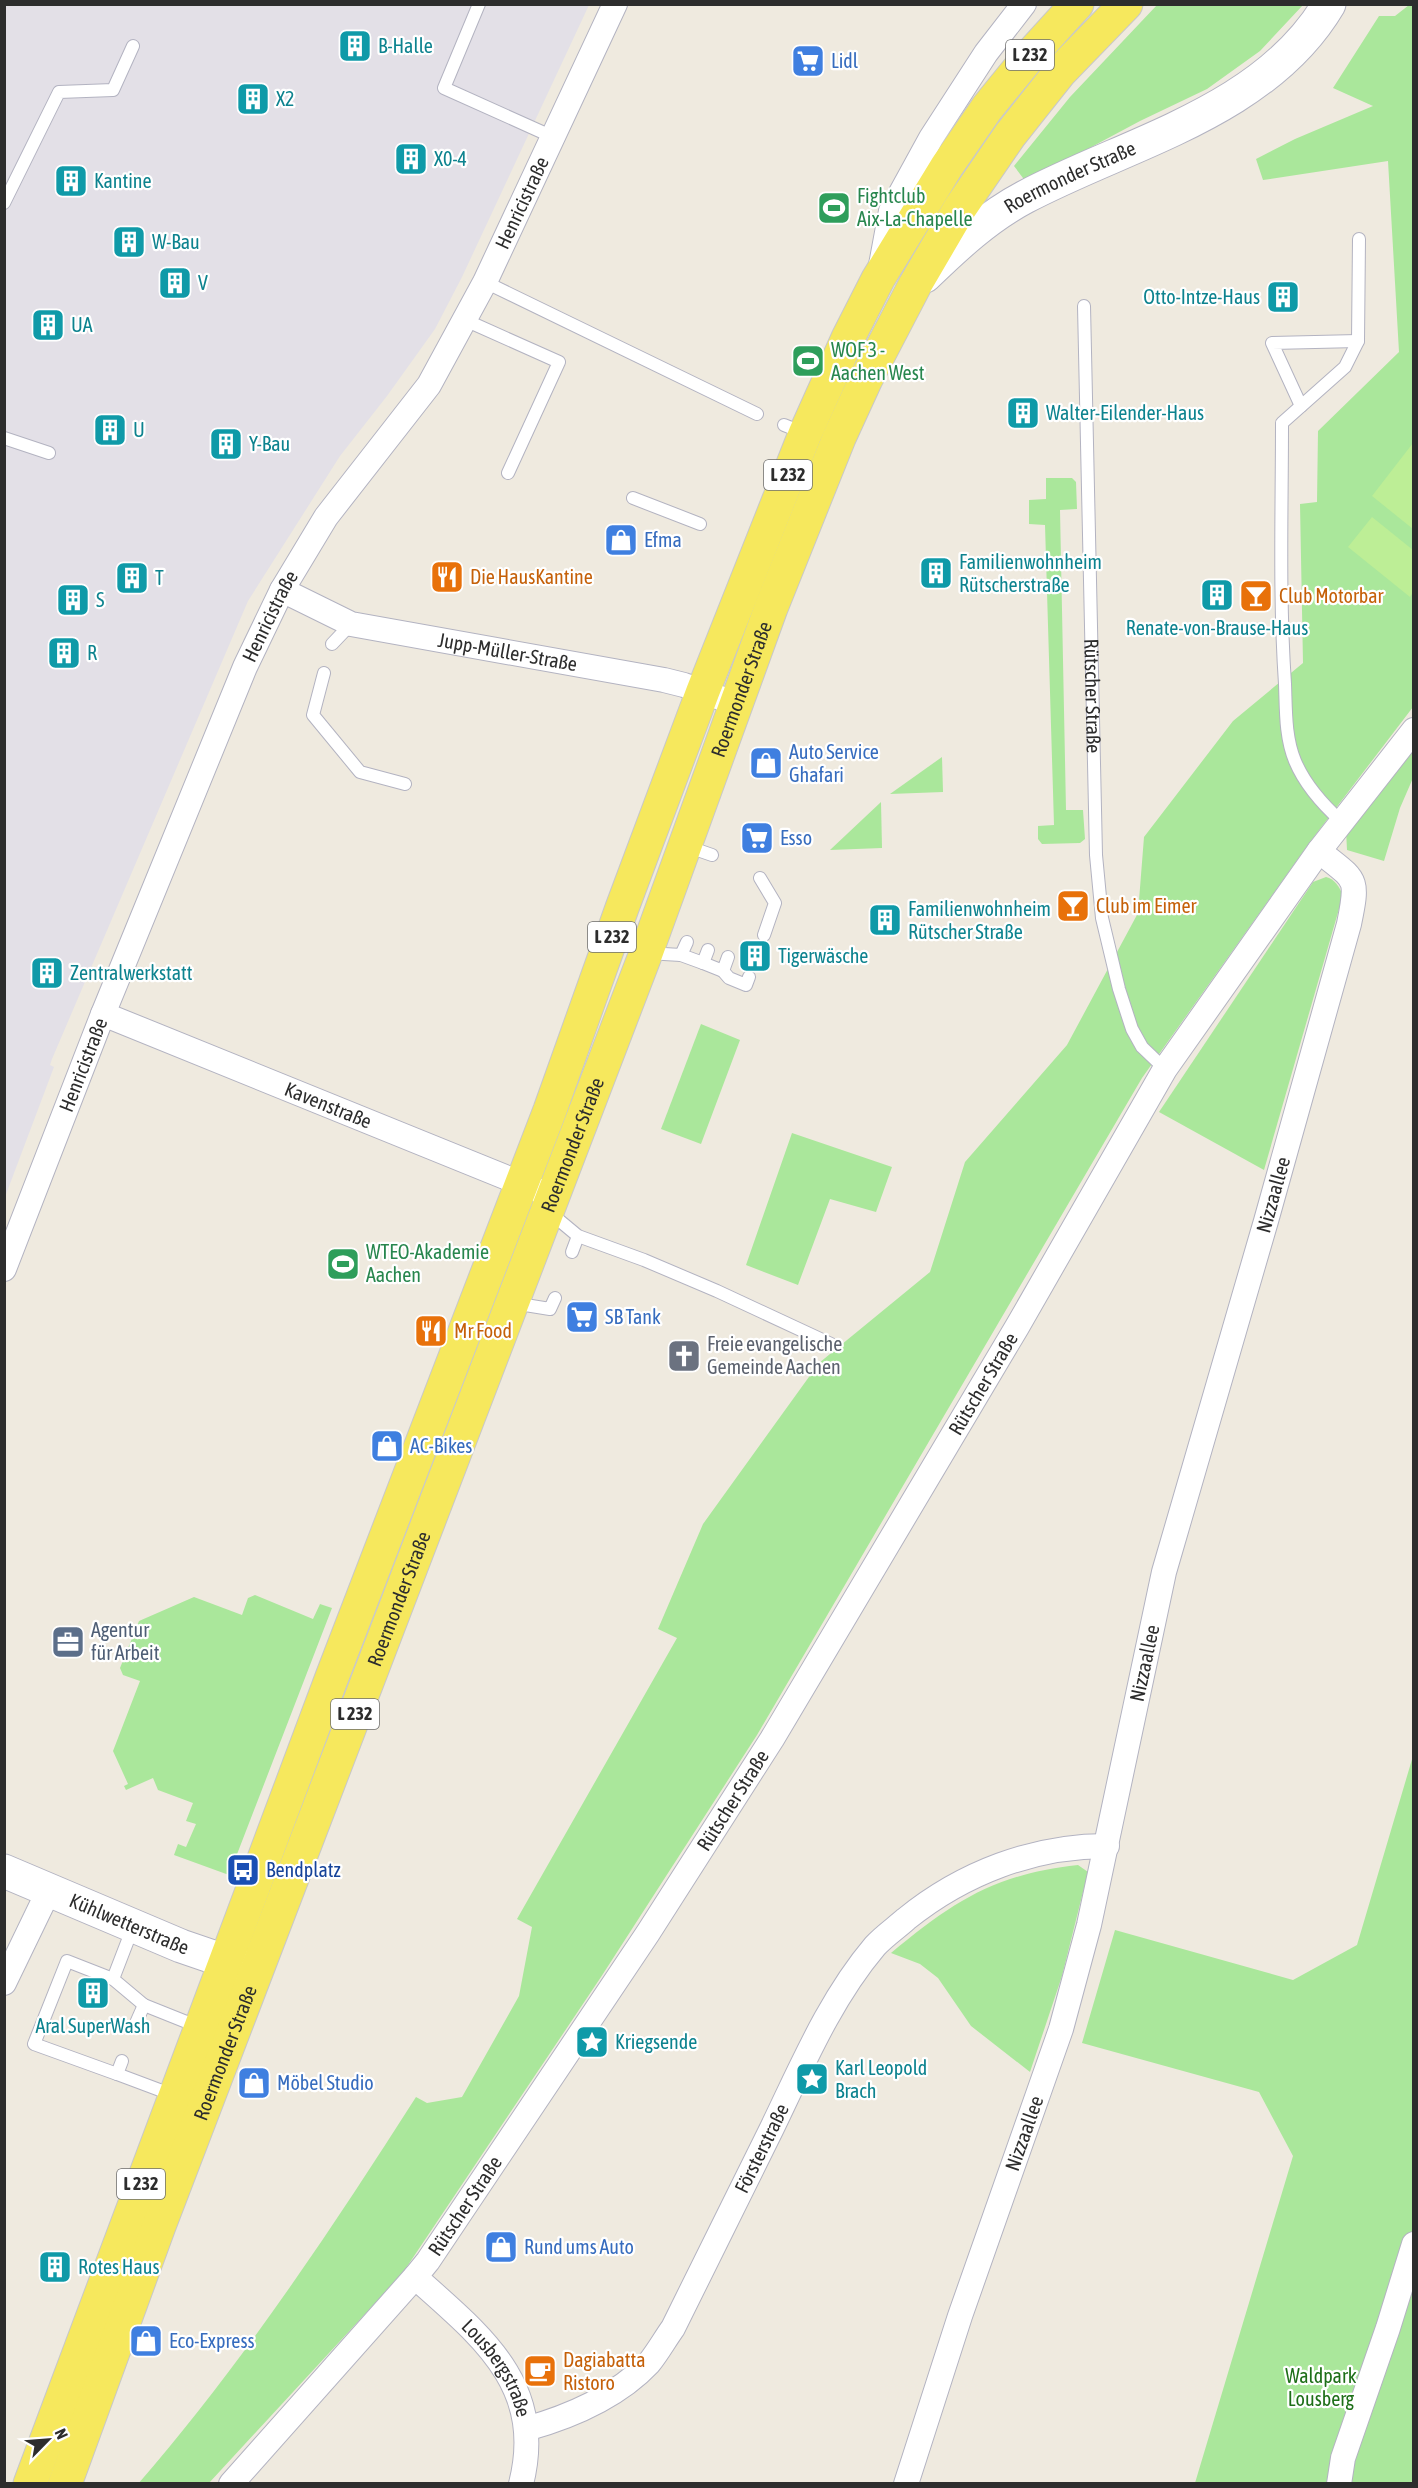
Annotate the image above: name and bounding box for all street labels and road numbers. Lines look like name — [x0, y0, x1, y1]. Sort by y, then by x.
road number: L 232 — [1006, 40, 1054, 70]
street label: Roermonder Straße — [1000, 136, 1139, 218]
street label: Henricistraße — [490, 153, 553, 253]
road number: L 232 — [764, 460, 812, 490]
street label: Henricistraße — [237, 566, 302, 665]
street label: Roermonder Straße — [706, 618, 776, 760]
street label: Jupp-Müller-Straße — [436, 628, 579, 675]
street label: Rütscher Straße — [1080, 638, 1106, 754]
road number: L 232 — [588, 922, 636, 952]
street label: Henricistraße — [54, 1014, 111, 1115]
street label: Roermonder Straße — [536, 1074, 608, 1216]
street label: Kavenstraße — [282, 1077, 375, 1133]
street label: Nizzaallee — [1251, 1154, 1294, 1235]
street label: Rütscher Straße — [944, 1328, 1022, 1439]
street label: Roermonder Straße — [362, 1528, 435, 1669]
street label: Nizzaallee — [1125, 1623, 1163, 1704]
road number: L 232 — [331, 1699, 379, 1729]
street label: Rütscher Straße — [692, 1745, 773, 1855]
street label: Kühlwetterstraße — [66, 1888, 192, 1959]
street label: Roermonder Straße — [189, 1982, 261, 2123]
street label: Nizzaallee — [1000, 2093, 1048, 2174]
street label: Försterstraße — [730, 2100, 793, 2196]
street label: Rütscher Straße — [423, 2151, 506, 2260]
road number: L 232 — [117, 2169, 165, 2199]
street label: Lousbergstraße — [458, 2314, 536, 2419]

